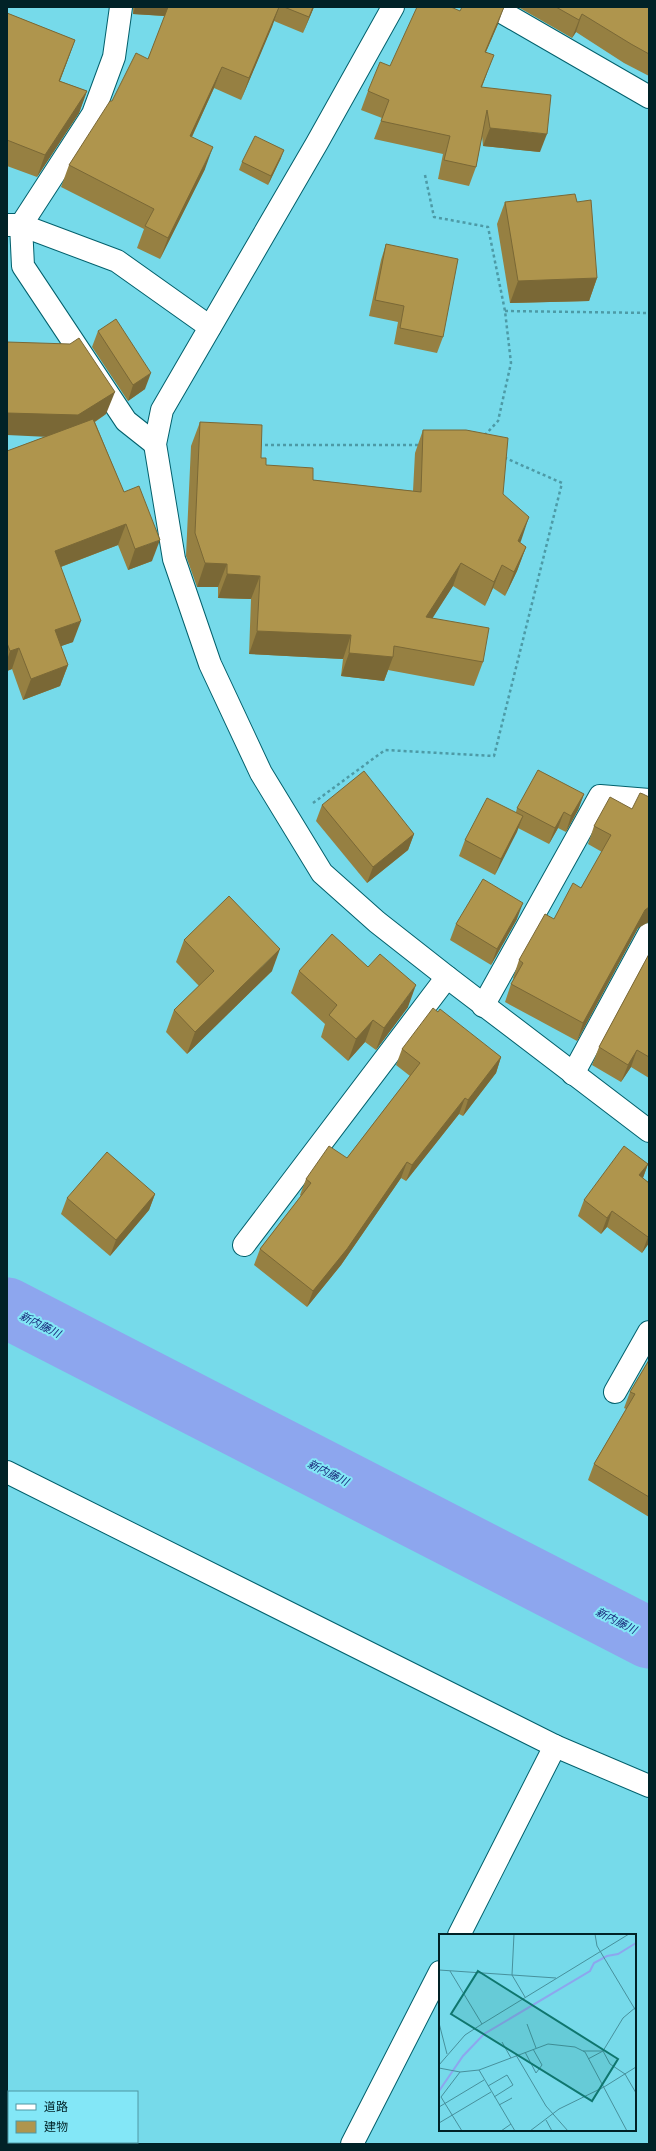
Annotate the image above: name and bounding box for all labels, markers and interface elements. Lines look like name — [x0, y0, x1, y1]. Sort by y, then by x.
water label: 新内藤川 — [17, 1309, 63, 1341]
water label: 新内藤川 — [305, 1457, 351, 1489]
water label: 新内藤川 — [593, 1605, 639, 1637]
inset map — [439, 1934, 636, 2131]
legend — [8, 2091, 138, 2143]
text: 道路 — [44, 2100, 68, 2114]
text: 建物 — [44, 2120, 68, 2134]

